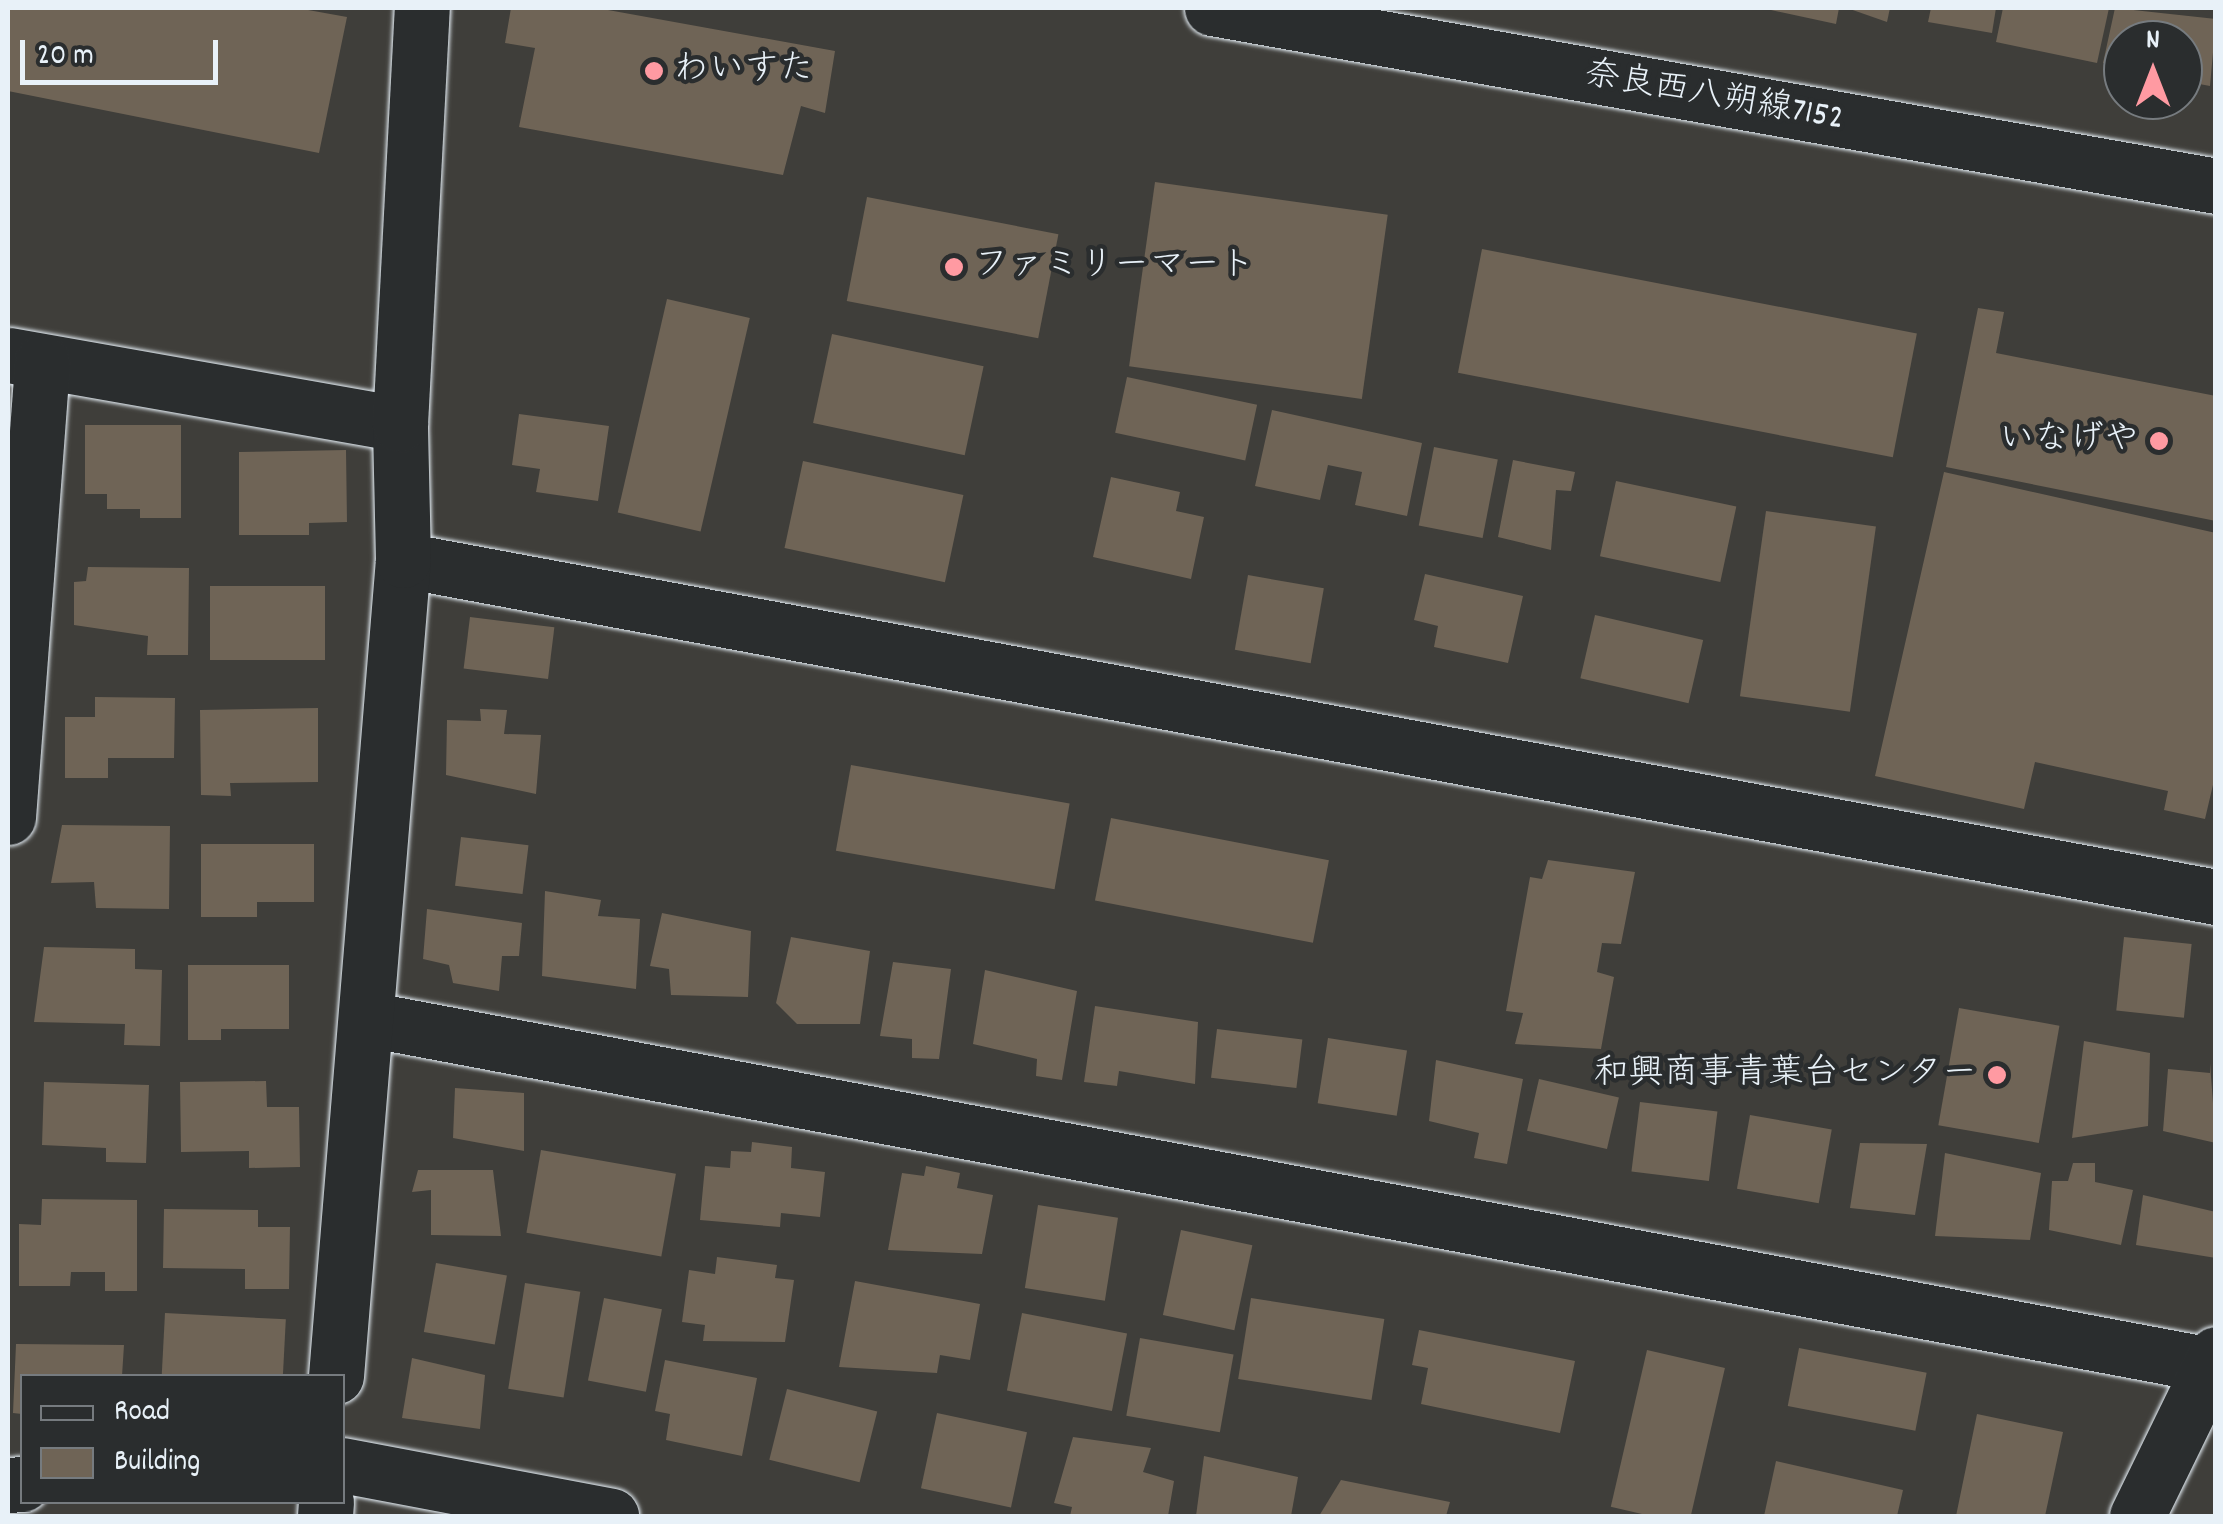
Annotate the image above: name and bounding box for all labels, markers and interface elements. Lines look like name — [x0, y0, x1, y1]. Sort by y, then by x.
scale bar — [25, 20, 222, 82]
north arrow — [2103, 20, 2203, 120]
text: N — [2146, 22, 2160, 62]
text: 20 m — [37, 36, 94, 79]
place label: わいすた — [674, 50, 814, 92]
street label: 奈良西八朔線7152 — [1581, 55, 1847, 141]
marker: わいすた — [643, 60, 665, 82]
place label: ファミリーマート — [974, 246, 1254, 288]
marker: ファミリーマート — [943, 256, 965, 278]
place label: いなげや — [1999, 420, 2139, 462]
marker: いなげや — [2148, 430, 2170, 452]
place label: 和興商事青葉台センター — [1592, 1054, 1977, 1096]
marker: 和興商事青葉台センター — [1986, 1064, 2008, 1086]
legend — [20, 1374, 345, 1504]
text: Road — [114, 1392, 170, 1435]
text: Building — [114, 1442, 200, 1485]

